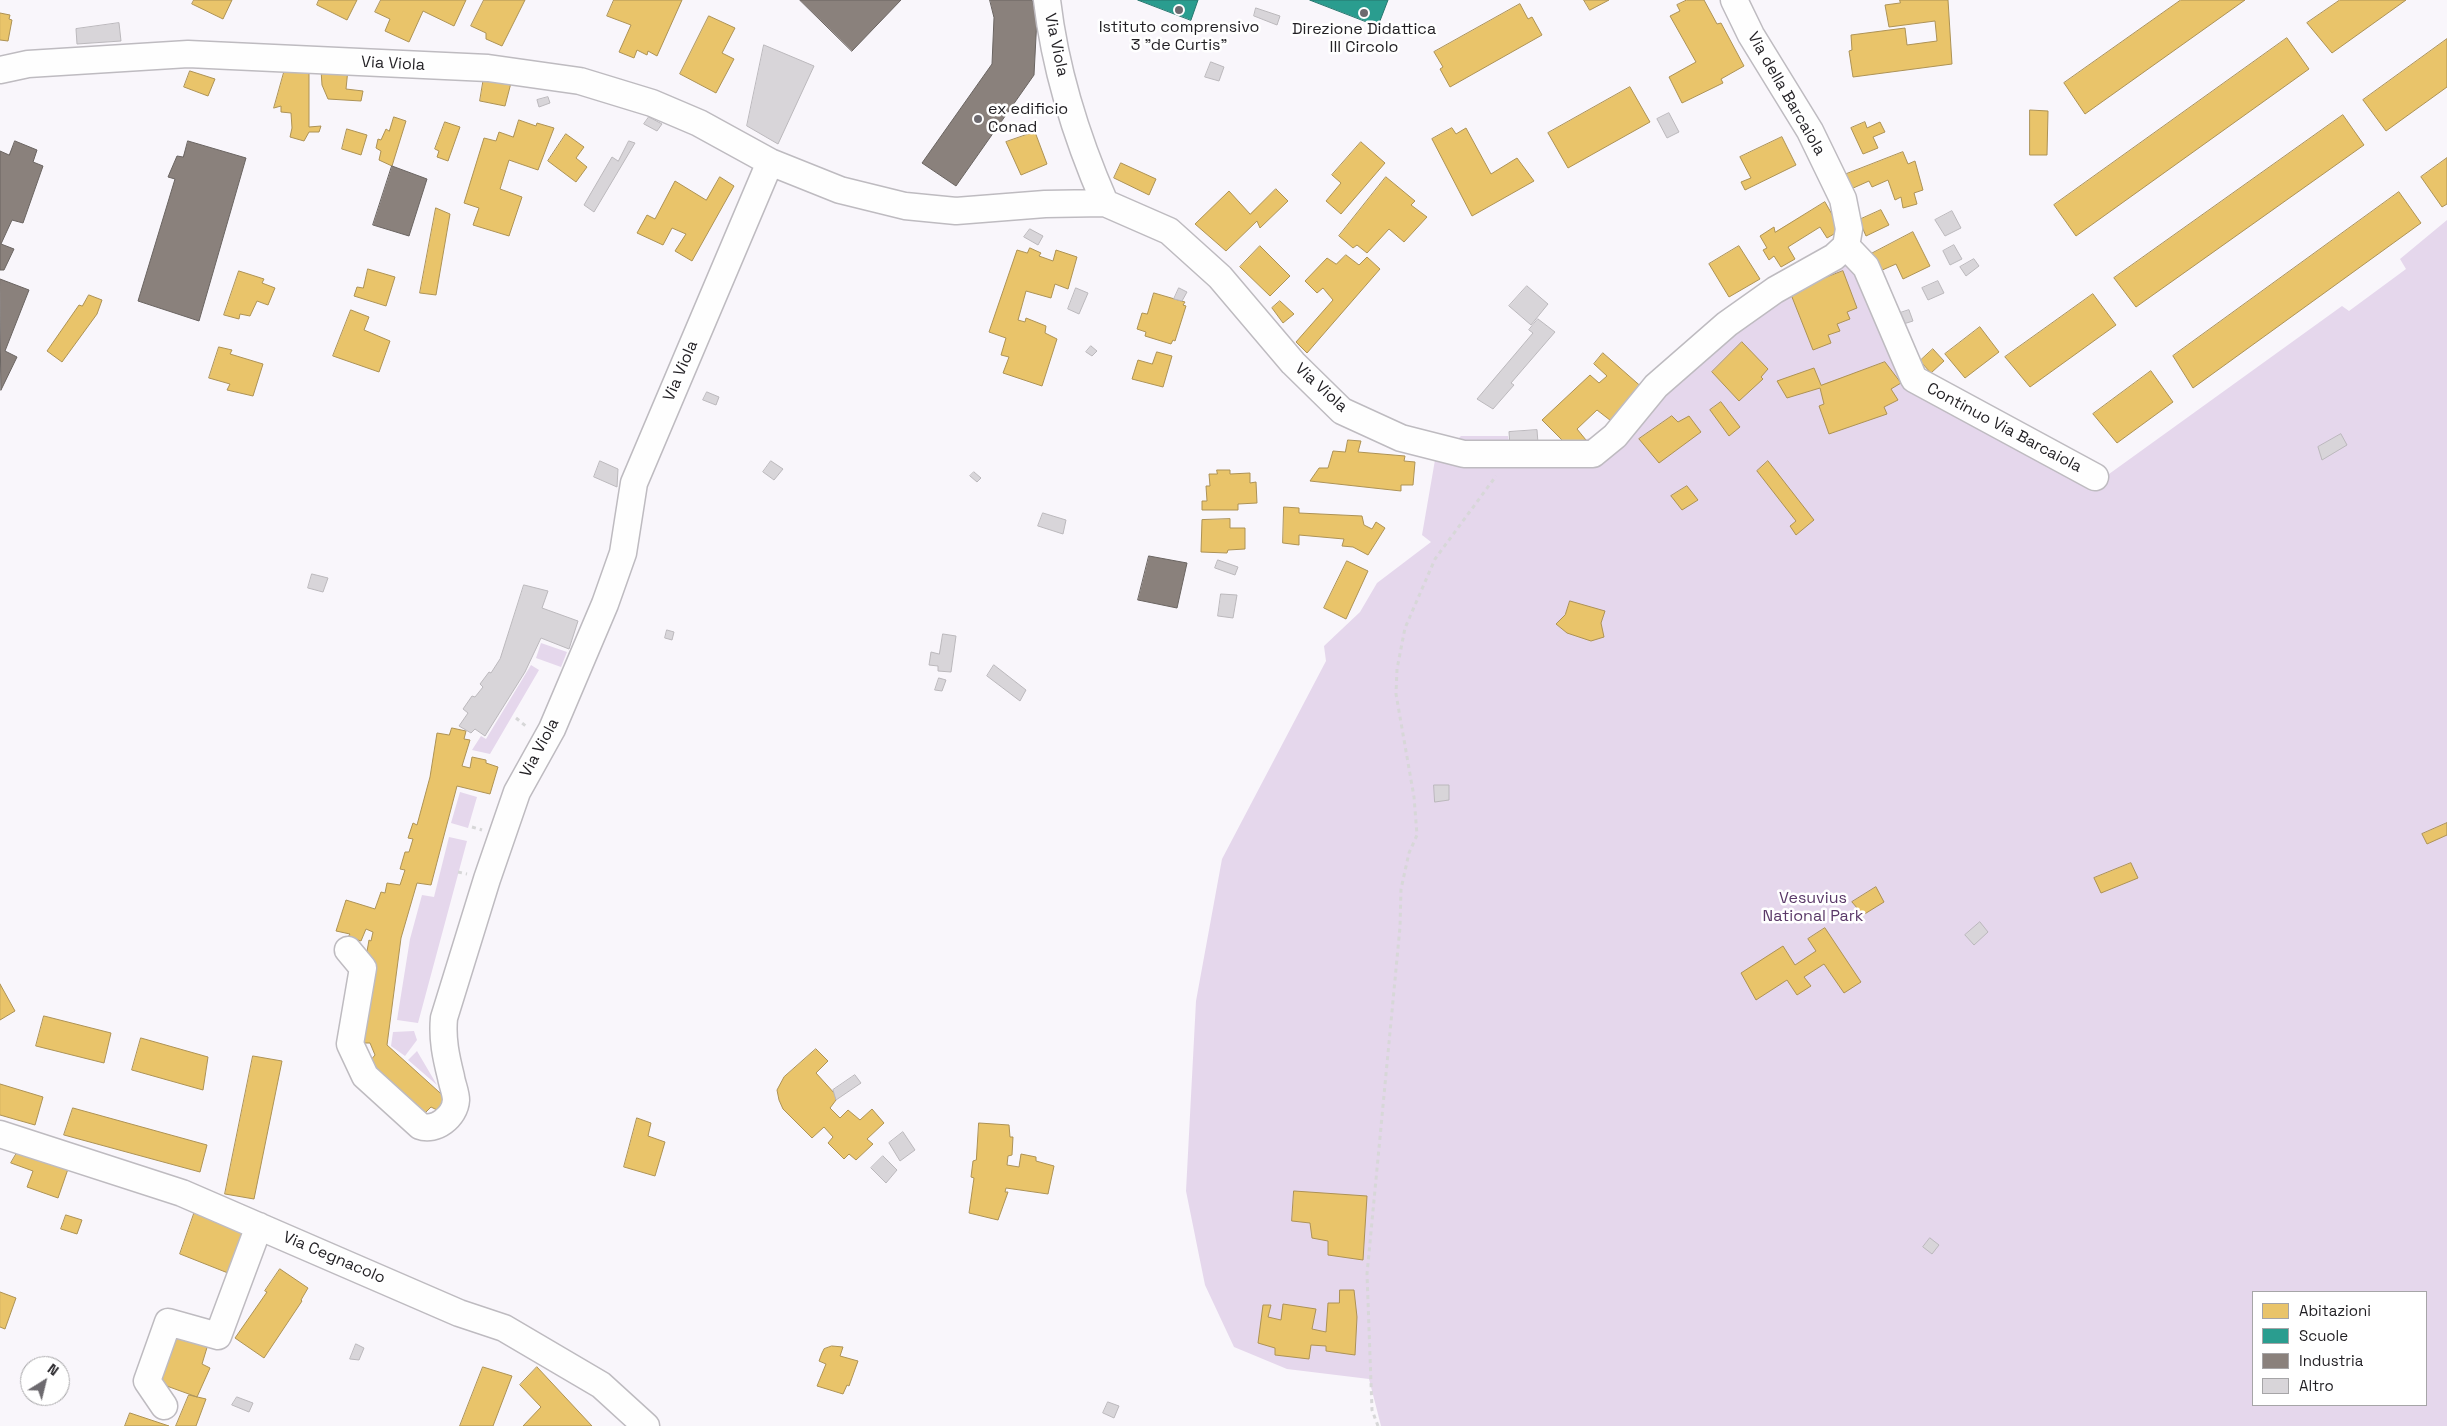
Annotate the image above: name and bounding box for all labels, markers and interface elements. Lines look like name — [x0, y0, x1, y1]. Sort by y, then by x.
marker: Istituto comprensivo 3 "de Curtis" — [1173, 4, 1185, 16]
marker: Direzione Didattica III Circolo — [1358, 7, 1370, 19]
street label: Via Viola — [1040, 12, 1072, 78]
place label: Istituto comprensivo 3 "de Curtis" — [1099, 18, 1259, 56]
place label: Direzione Didattica III Circolo — [1292, 20, 1436, 58]
street label: Via della Barcaiola — [1743, 29, 1829, 159]
street label: Via Viola — [361, 53, 425, 75]
place label: ex edificio Conad — [988, 100, 1068, 138]
marker: ex edificio Conad — [972, 113, 984, 125]
street label: Via Viola — [660, 338, 702, 404]
street label: Via Viola — [1291, 359, 1351, 417]
street label: Continuo Via Barcaiola — [1923, 379, 2085, 477]
street label: Via Viola — [517, 715, 563, 781]
park label: Vesuvius National Park — [1763, 889, 1863, 927]
street label: Via Cegnacolo — [280, 1228, 388, 1288]
legend — [2252, 1291, 2427, 1406]
text: Abitazioni — [2299, 1301, 2371, 1320]
text: Scuole — [2299, 1326, 2348, 1345]
text: Industria — [2299, 1351, 2363, 1370]
north arrow — [20, 1356, 70, 1406]
text: N — [44, 1360, 62, 1380]
text: Altro — [2299, 1376, 2334, 1395]

